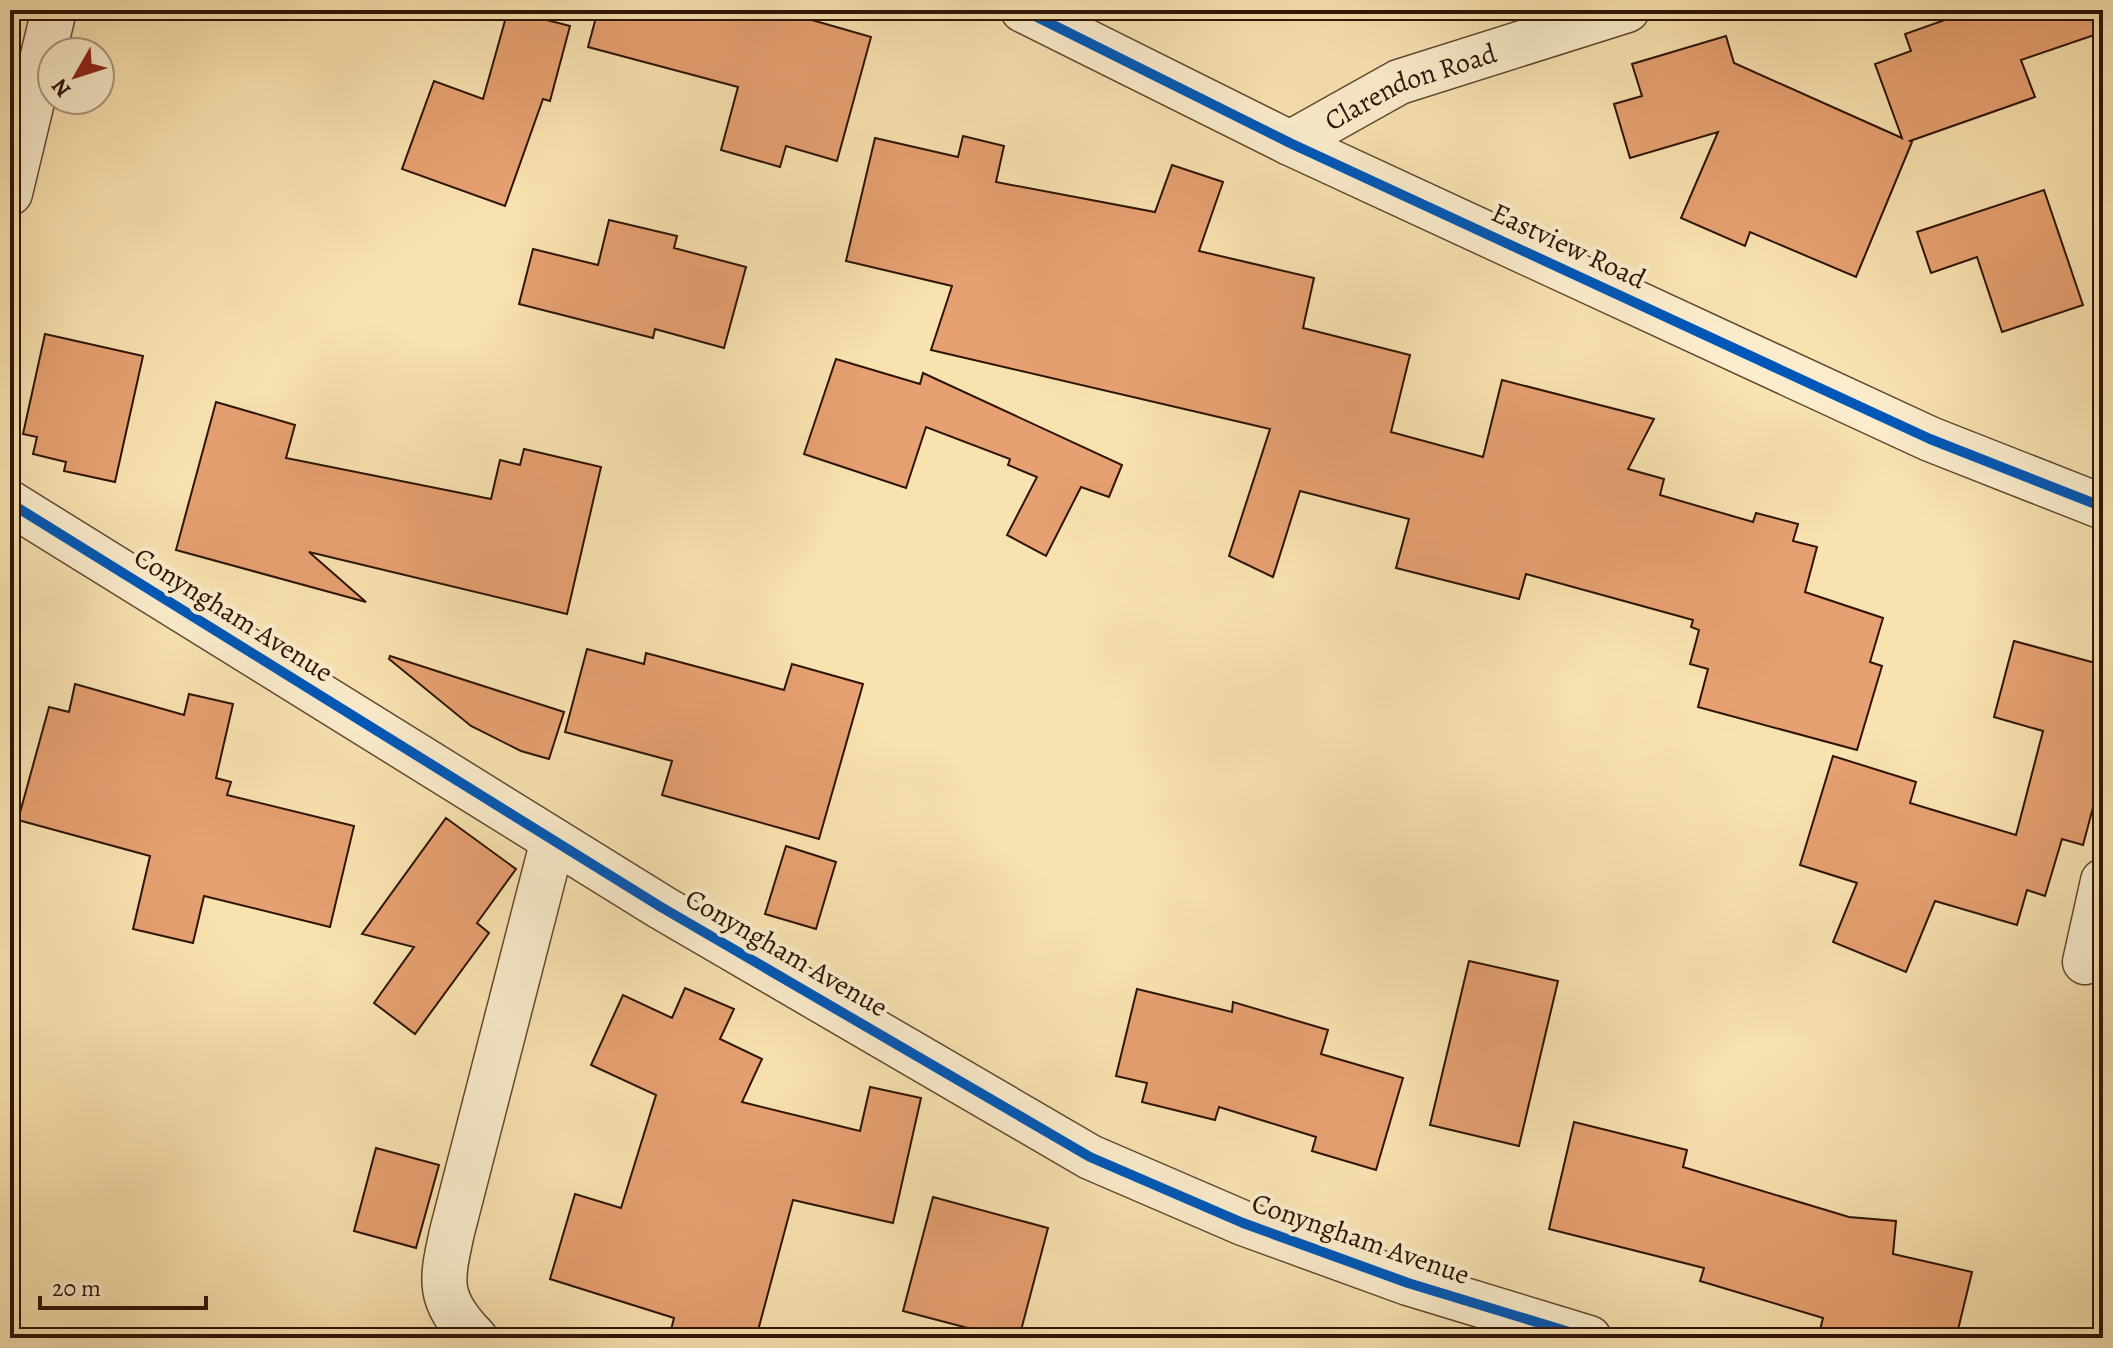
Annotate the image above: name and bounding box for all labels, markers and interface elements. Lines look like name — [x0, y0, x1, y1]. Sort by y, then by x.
street label: Clarendon Road — [1318, 34, 1502, 140]
north arrow — [36, 36, 116, 116]
text: N — [45, 72, 78, 104]
street label: Eastview Road — [1485, 194, 1653, 299]
street label: Conyngham Avenue — [127, 538, 340, 691]
street label: Conyngham Avenue — [678, 879, 895, 1026]
street label: Conyngham Avenue — [1247, 1184, 1475, 1294]
scale bar — [40, 1260, 206, 1310]
text: 20 m — [52, 1272, 101, 1304]

